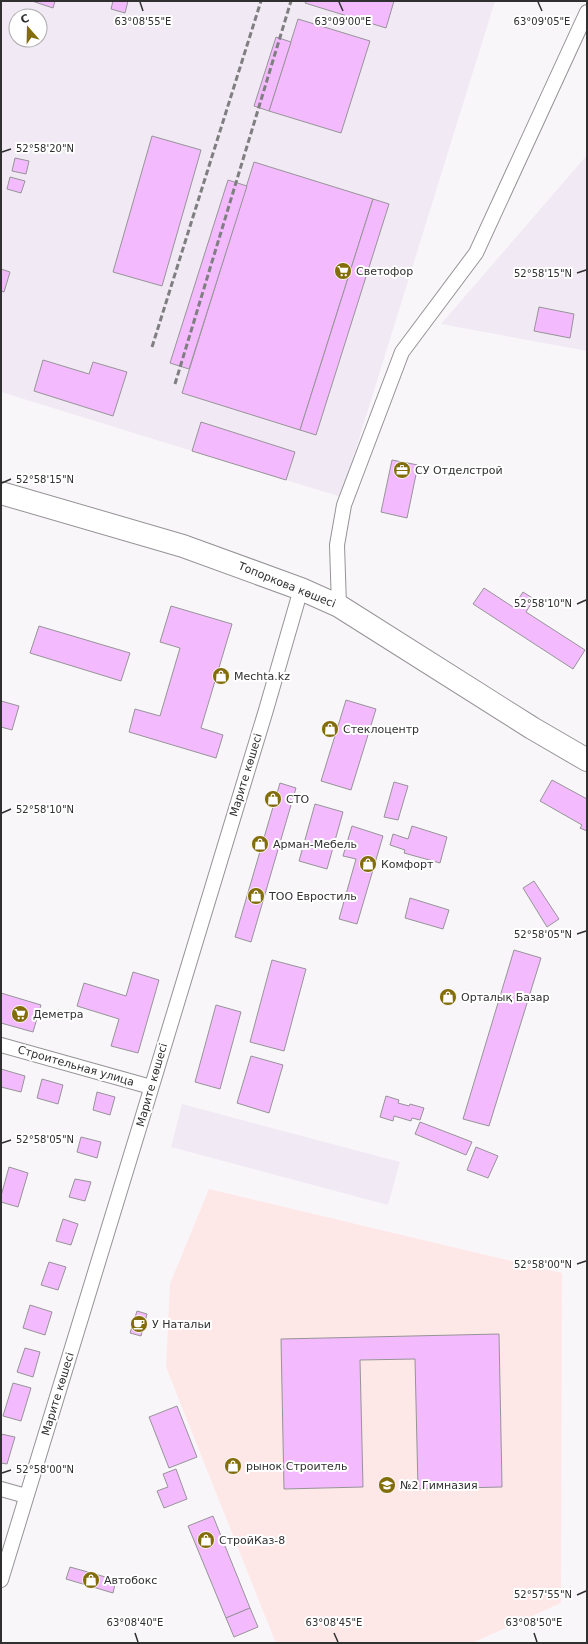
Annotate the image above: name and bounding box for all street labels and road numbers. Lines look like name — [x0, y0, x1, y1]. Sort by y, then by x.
street label: Топоркова көшесі — [236, 559, 338, 610]
street label: Марите көшесі — [227, 732, 265, 818]
street label: Марите көшесі — [134, 1042, 170, 1128]
street label: Строительная улица — [16, 1043, 136, 1089]
street label: Марите көшесі — [39, 1351, 77, 1437]

